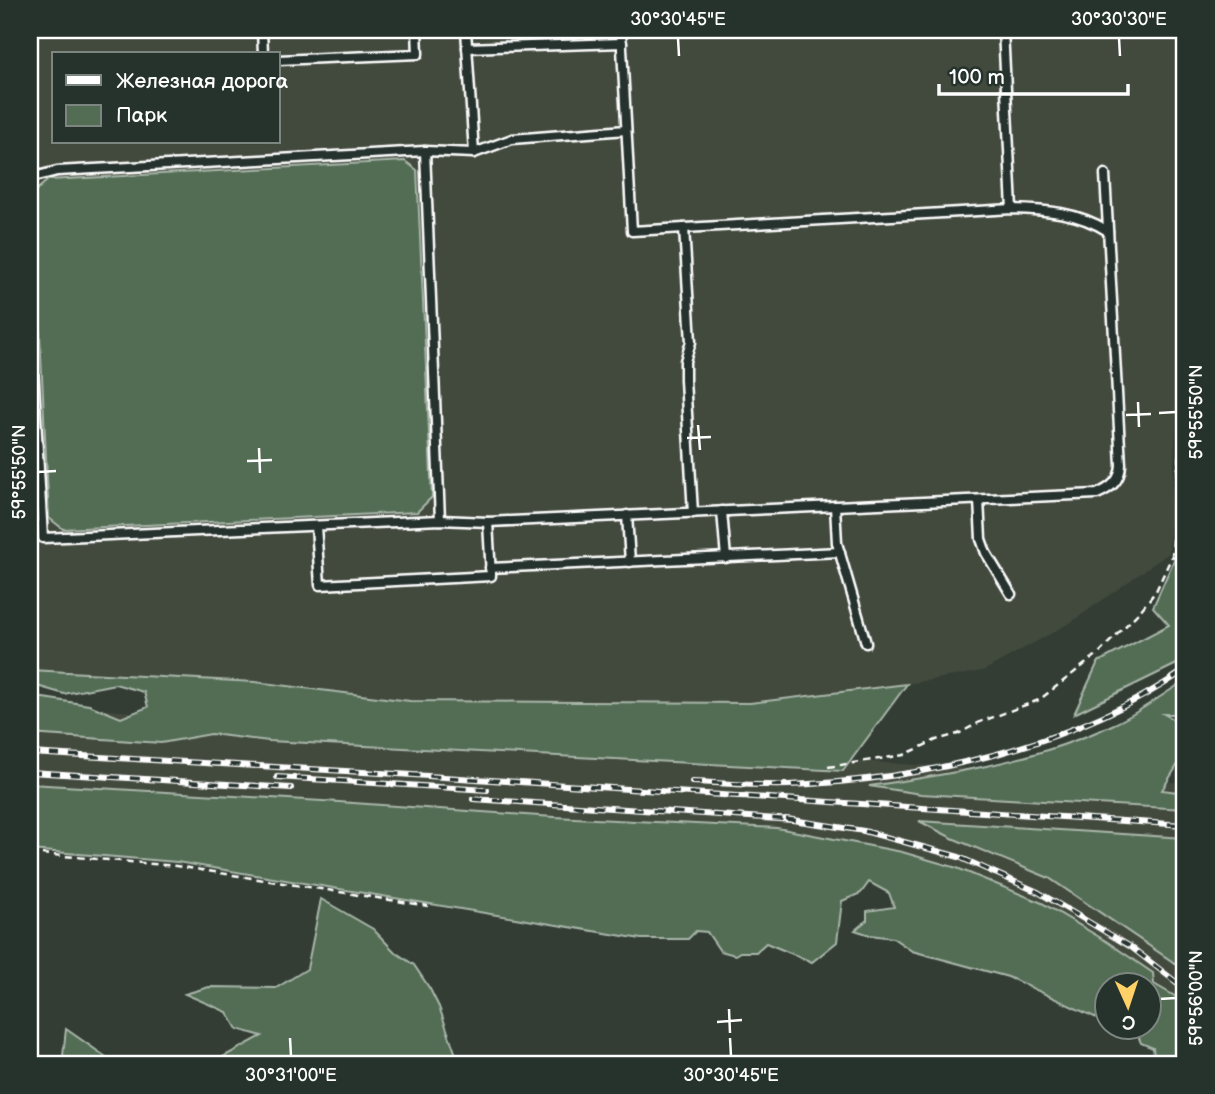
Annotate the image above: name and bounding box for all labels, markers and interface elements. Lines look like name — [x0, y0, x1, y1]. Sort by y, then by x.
text: 30°30'45"E — [630, 9, 726, 30]
text: 30°30'30"E — [1071, 9, 1167, 30]
legend — [52, 52, 280, 144]
scale bar — [939, 52, 1128, 96]
text: 100 m — [949, 65, 1005, 90]
text: Железная дорога — [116, 69, 289, 94]
text: Парк — [116, 103, 167, 128]
text: 59°55'50"N — [1186, 365, 1207, 459]
text: 59°55'50"N — [9, 425, 30, 519]
text: 59°56'00"N — [1186, 950, 1207, 1046]
north arrow — [1092, 972, 1162, 1042]
text: С — [1122, 1010, 1136, 1033]
text: 30°31'00"E — [245, 1065, 337, 1086]
text: 30°30'45"E — [683, 1065, 779, 1086]

